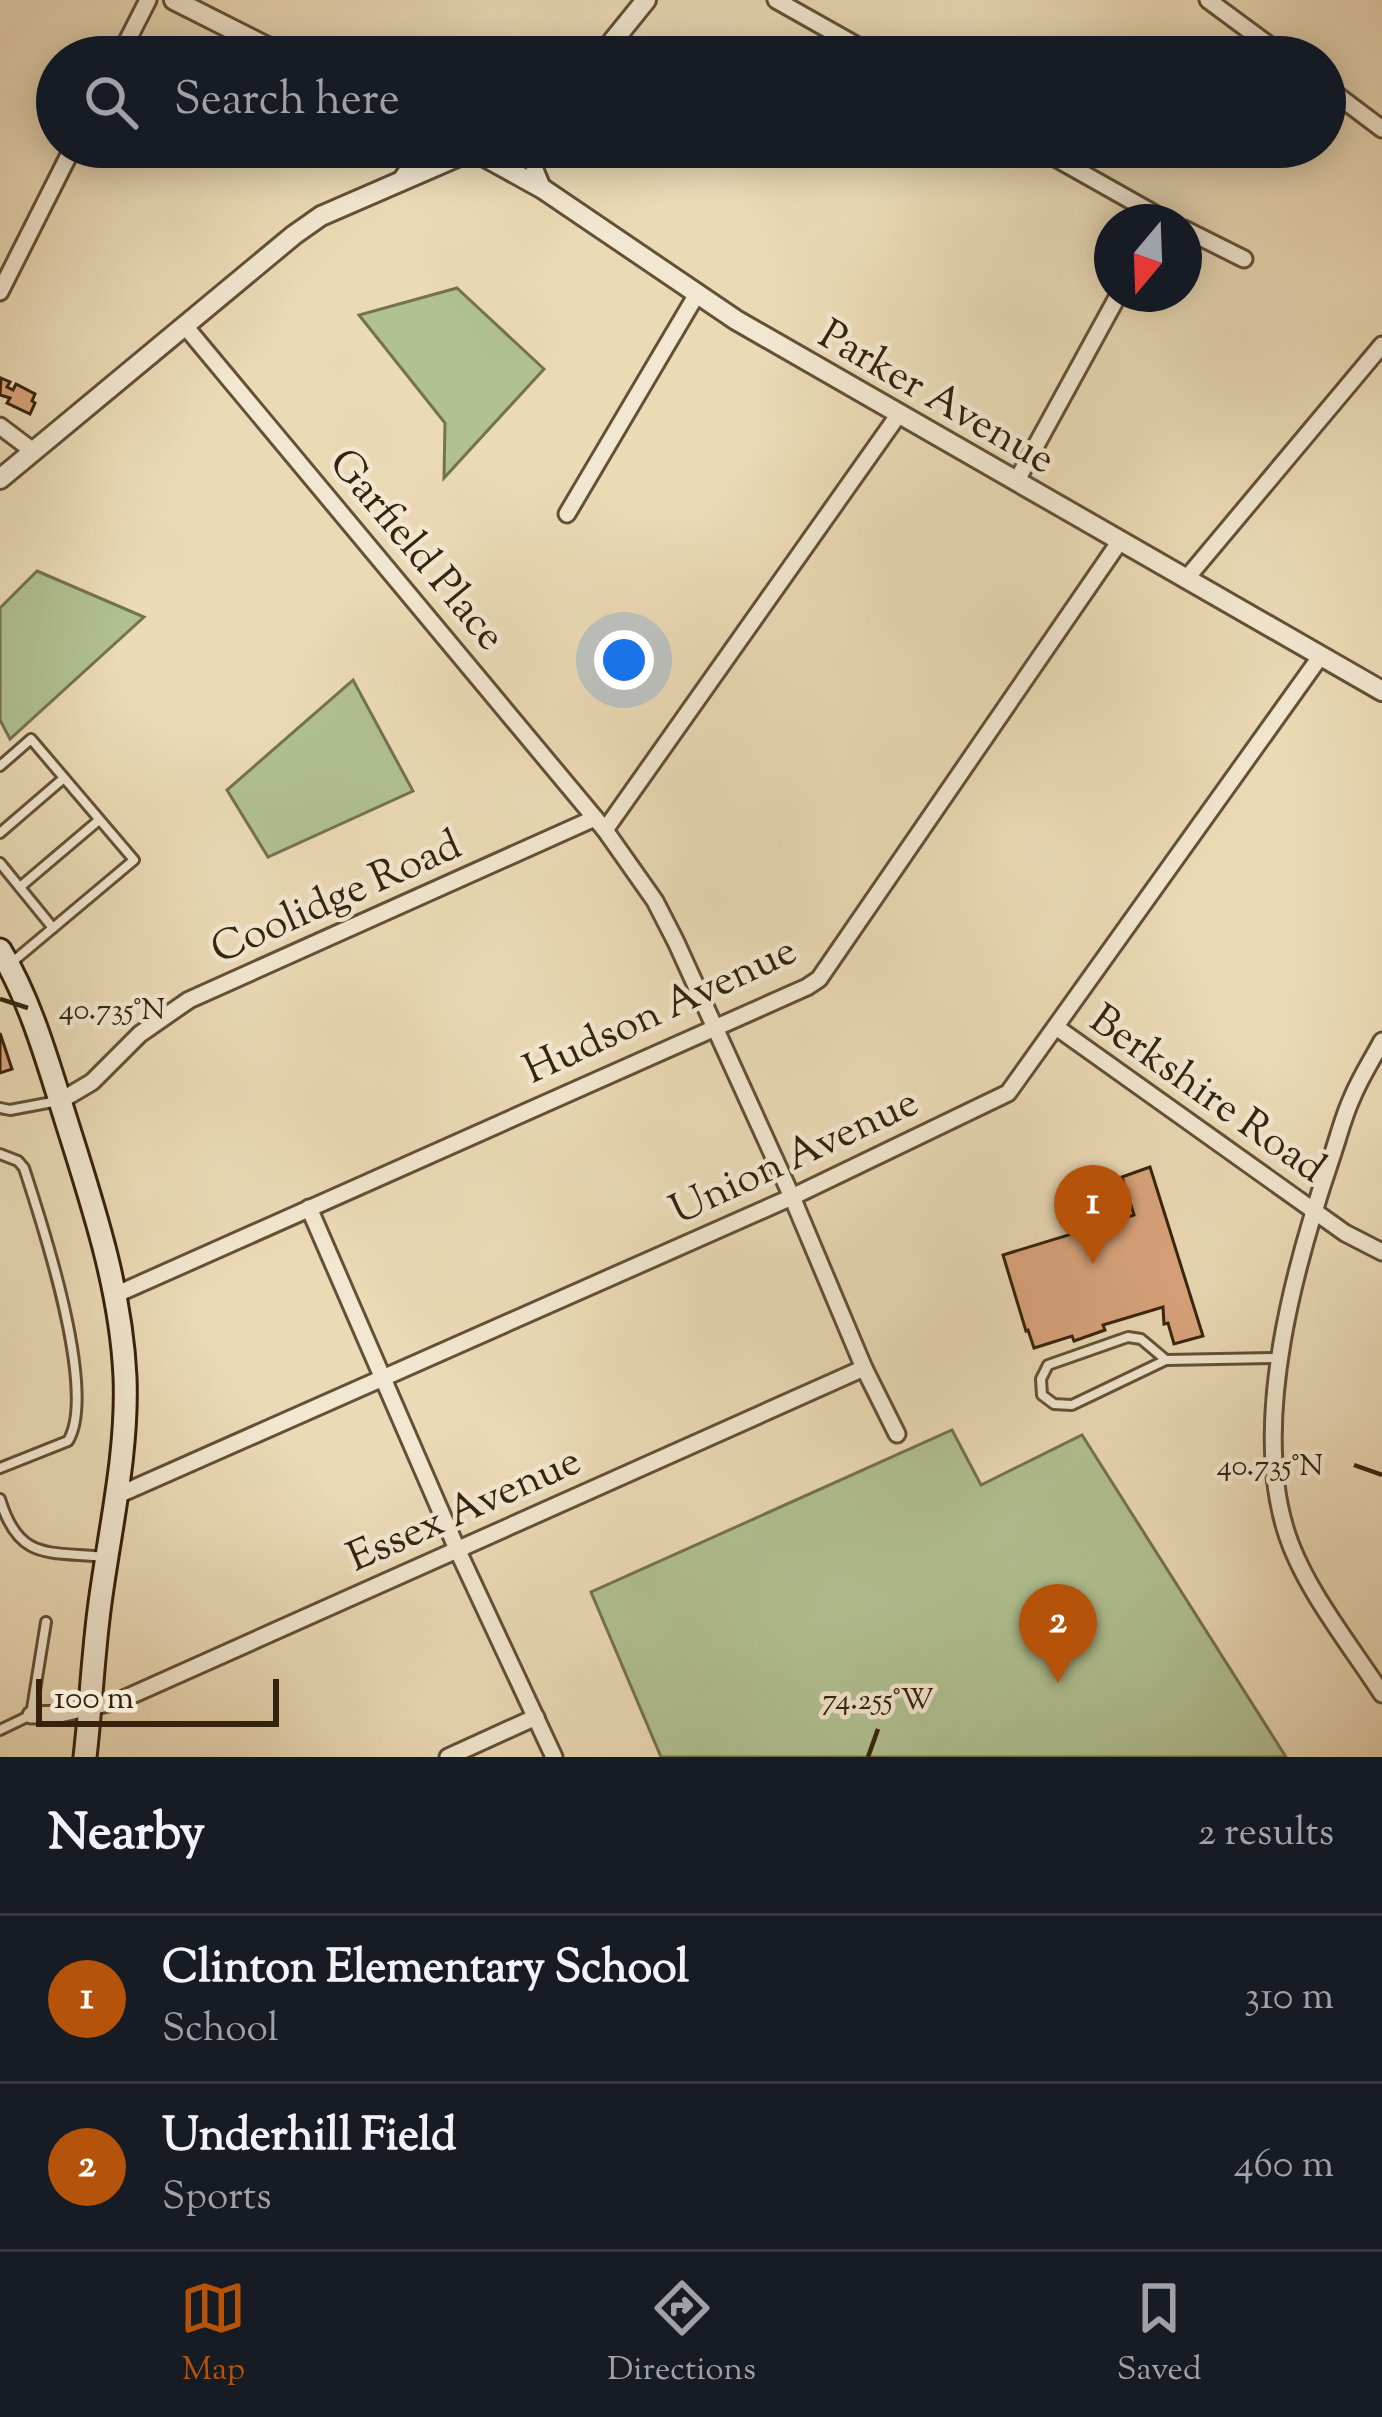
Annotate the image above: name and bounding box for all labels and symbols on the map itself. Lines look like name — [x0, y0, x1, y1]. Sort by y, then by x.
north arrow — [1094, 204, 1202, 312]
street label: Parker Avenue — [806, 307, 1065, 491]
street label: Garfield Place — [313, 437, 518, 665]
your location — [594, 630, 654, 690]
street label: Coolidge Road — [202, 818, 472, 982]
street label: Hudson Avenue — [515, 923, 807, 1102]
text: 40.735°N — [59, 990, 165, 1033]
street label: Berkshire Road — [1076, 992, 1336, 1200]
street label: Union Avenue — [661, 1075, 929, 1242]
pin: 1 — [1054, 1165, 1132, 1264]
street label: Essex Avenue — [339, 1433, 591, 1590]
text: 40.735°N — [1217, 1446, 1323, 1489]
pin: 2 — [1019, 1584, 1097, 1683]
scale bar — [36, 1673, 279, 1726]
text: 74.255°W — [822, 1680, 934, 1723]

